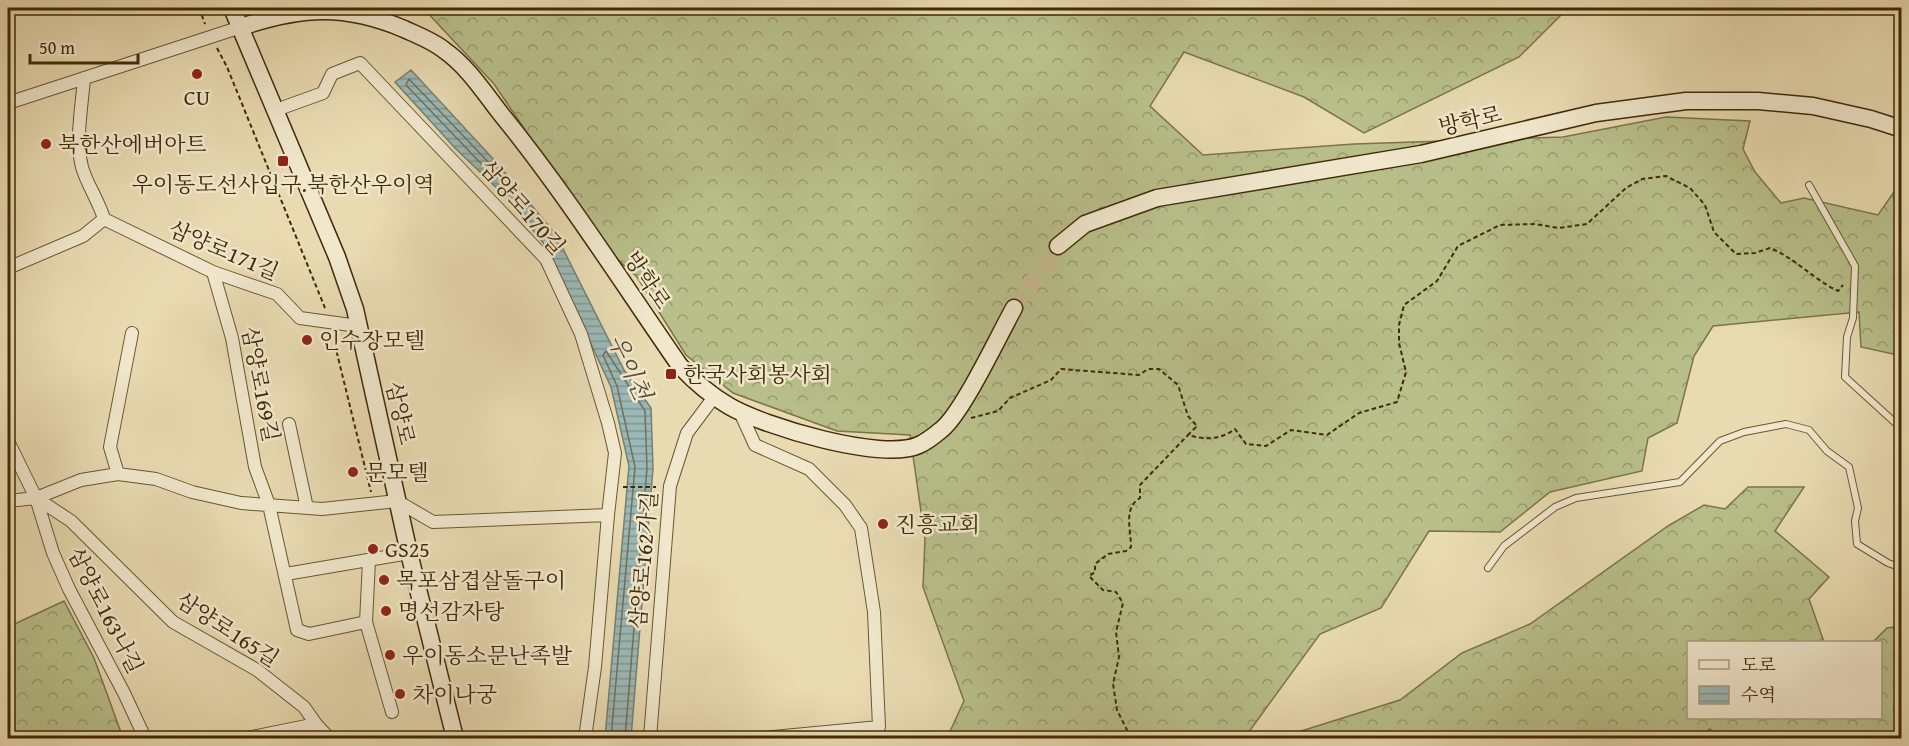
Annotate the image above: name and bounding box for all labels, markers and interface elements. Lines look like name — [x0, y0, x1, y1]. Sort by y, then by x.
scale bar — [30, 27, 138, 65]
text: 50 m — [39, 34, 75, 61]
marker: CU — [190, 67, 204, 81]
place label: CU — [184, 81, 210, 113]
street label: 방학로 — [1435, 97, 1505, 143]
place label: 북한산에버아트 — [58, 128, 207, 160]
marker: 북한산에버아트 — [39, 137, 53, 151]
street label: 삼양로170길 — [473, 152, 573, 262]
marker: 우이동도선사입구.북한산우이역 — [276, 154, 290, 168]
place label: 우이동도선사입구.북한산우이역 — [132, 168, 434, 200]
street label: 삼양로171길 — [164, 212, 284, 288]
street label: 방학로 — [617, 245, 679, 315]
street label: 삼양로169길 — [234, 324, 288, 444]
place label: 인수장모텔 — [319, 324, 425, 356]
water label: 우이천 — [599, 328, 661, 408]
marker: 인수장모텔 — [300, 333, 314, 347]
place label: 한국사회봉사회 — [683, 358, 832, 390]
marker: 한국사회봉사회 — [664, 367, 678, 381]
street label: 삼양로 — [378, 378, 424, 448]
place label: 문모텔 — [365, 456, 429, 488]
marker: 문모텔 — [346, 465, 360, 479]
street label: 삼양로162가길 — [621, 490, 665, 630]
place label: 진흥교회 — [895, 508, 980, 540]
marker: 진흥교회 — [876, 517, 890, 531]
place label: GS25 — [385, 533, 430, 565]
street label: 삼양로163나길 — [60, 541, 152, 679]
marker: GS25 — [366, 542, 380, 556]
place label: 목포삼겹살돌구이 — [396, 564, 566, 596]
marker: 목포삼겹살돌구이 — [377, 573, 391, 587]
street label: 삼양로165길 — [170, 584, 286, 674]
place label: 명선감자탕 — [398, 595, 505, 627]
marker: 명선감자탕 — [379, 604, 393, 618]
place label: 우이동소문난족발 — [402, 639, 573, 671]
legend — [1687, 641, 1882, 719]
marker: 우이동소문난족발 — [383, 648, 397, 662]
text: 도로 — [1741, 651, 1776, 678]
place label: 차이나궁 — [412, 678, 497, 710]
text: 수역 — [1741, 681, 1776, 708]
marker: 차이나궁 — [393, 687, 407, 701]

